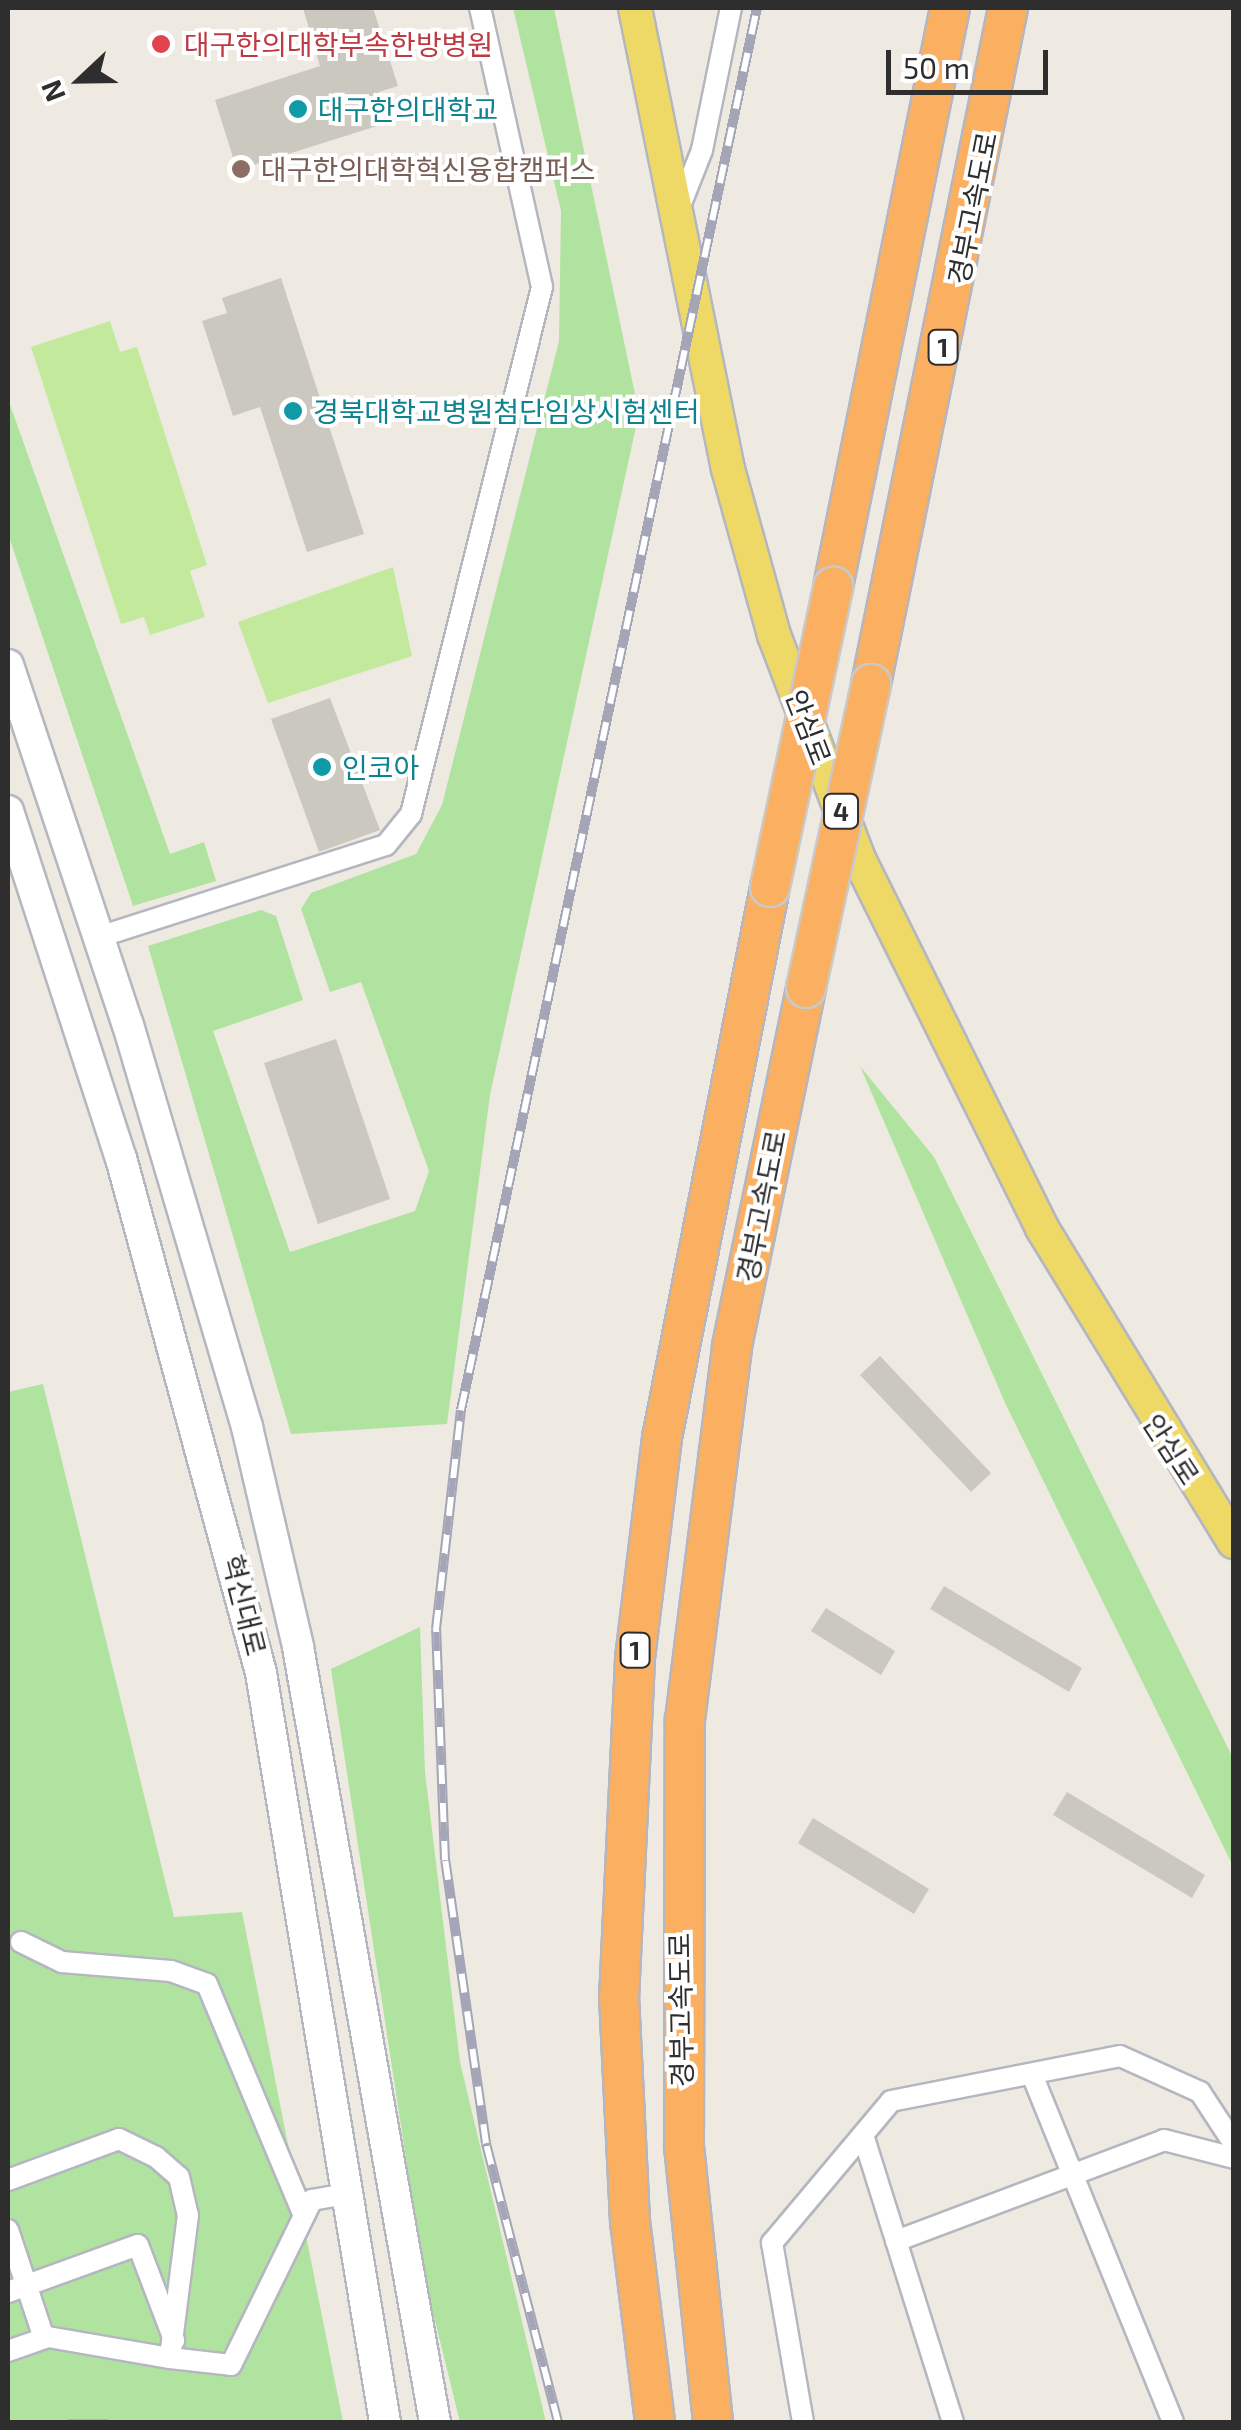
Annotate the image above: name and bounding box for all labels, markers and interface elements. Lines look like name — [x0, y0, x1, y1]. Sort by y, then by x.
place label: 대구한의대학부속한방병원 — [184, 27, 493, 61]
north arrow — [30, 30, 130, 130]
scale bar — [891, 30, 1054, 92]
marker: 대구한의대학부속한방병원 — [148, 31, 174, 57]
text: 50 m — [903, 49, 970, 85]
text: N — [33, 75, 72, 107]
place label: 대구한의대학교 — [318, 92, 498, 126]
marker: 대구한의대학교 — [287, 98, 309, 120]
street label: 경부고속도로 — [941, 129, 1003, 287]
place label: 대구한의대학혁신융합캠퍼스 — [261, 152, 596, 186]
marker: 대구한의대학혁신융합캠퍼스 — [230, 158, 252, 180]
road number: 1 — [926, 327, 960, 367]
place label: 경북대학교병원첨단임상시험센터 — [313, 394, 699, 428]
marker: 경북대학교병원첨단임상시험센터 — [282, 400, 304, 422]
street label: 안심로 — [779, 685, 839, 769]
place label: 인코아 — [342, 750, 419, 784]
marker: 인코아 — [311, 756, 333, 778]
road number: 4 — [821, 791, 861, 831]
street label: 경부고속도로 — [730, 1127, 792, 1285]
street label: 안심로 — [1137, 1407, 1207, 1491]
street label: 혁신대로 — [216, 1551, 274, 1659]
road number: 1 — [618, 1630, 652, 1670]
street label: 경부고속도로 — [662, 1932, 698, 2088]

